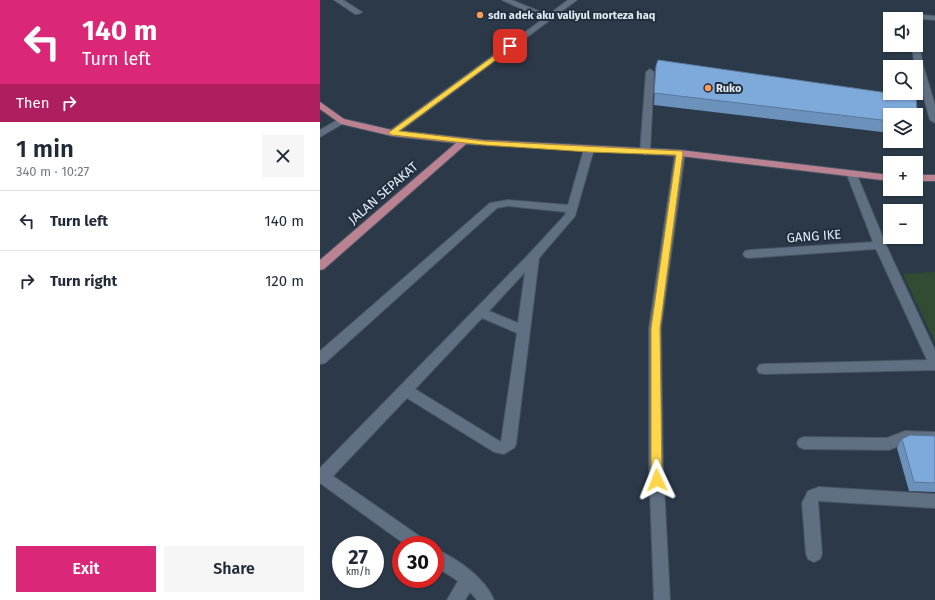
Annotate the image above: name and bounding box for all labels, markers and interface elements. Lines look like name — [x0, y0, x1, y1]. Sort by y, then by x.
place label: sdn adek aku valiyul morteza haq — [488, 9, 655, 22]
marker: sdn adek aku valiyul morteza haq — [475, 10, 485, 20]
map controls — [883, 12, 923, 244]
button: sound — [883, 12, 923, 52]
text: 140 m — [82, 14, 158, 47]
icon: left — [16, 16, 68, 68]
pin — [493, 29, 527, 63]
icon: arrive — [499, 35, 521, 57]
text: Turn left — [82, 48, 151, 70]
button: search — [883, 60, 923, 100]
place label: Ruko — [716, 82, 742, 95]
marker: Ruko — [703, 83, 713, 93]
icon: right — [58, 92, 80, 114]
text: Then — [16, 94, 50, 112]
button: layers — [883, 108, 923, 148]
text: 1 min — [16, 135, 74, 163]
button: close — [262, 135, 304, 177]
button: + — [883, 156, 923, 196]
street label: JALAN SEPAKAT — [345, 159, 421, 227]
text: 340 m · 10:27 — [16, 164, 89, 179]
button: − — [883, 204, 923, 244]
icon: left — [16, 210, 38, 232]
text: Turn left — [50, 212, 108, 230]
text: 140 m — [264, 212, 304, 230]
street label: GANG IKE — [786, 227, 842, 245]
icon: right — [16, 270, 38, 292]
text: Turn right — [50, 272, 117, 290]
text: 120 m — [265, 272, 304, 290]
position arrow — [636, 459, 678, 501]
speed limit sign: 30 — [392, 536, 444, 588]
text: 27 — [348, 545, 368, 569]
button: Exit — [16, 546, 156, 592]
button: Share — [164, 546, 304, 592]
text: km/h — [346, 566, 370, 578]

